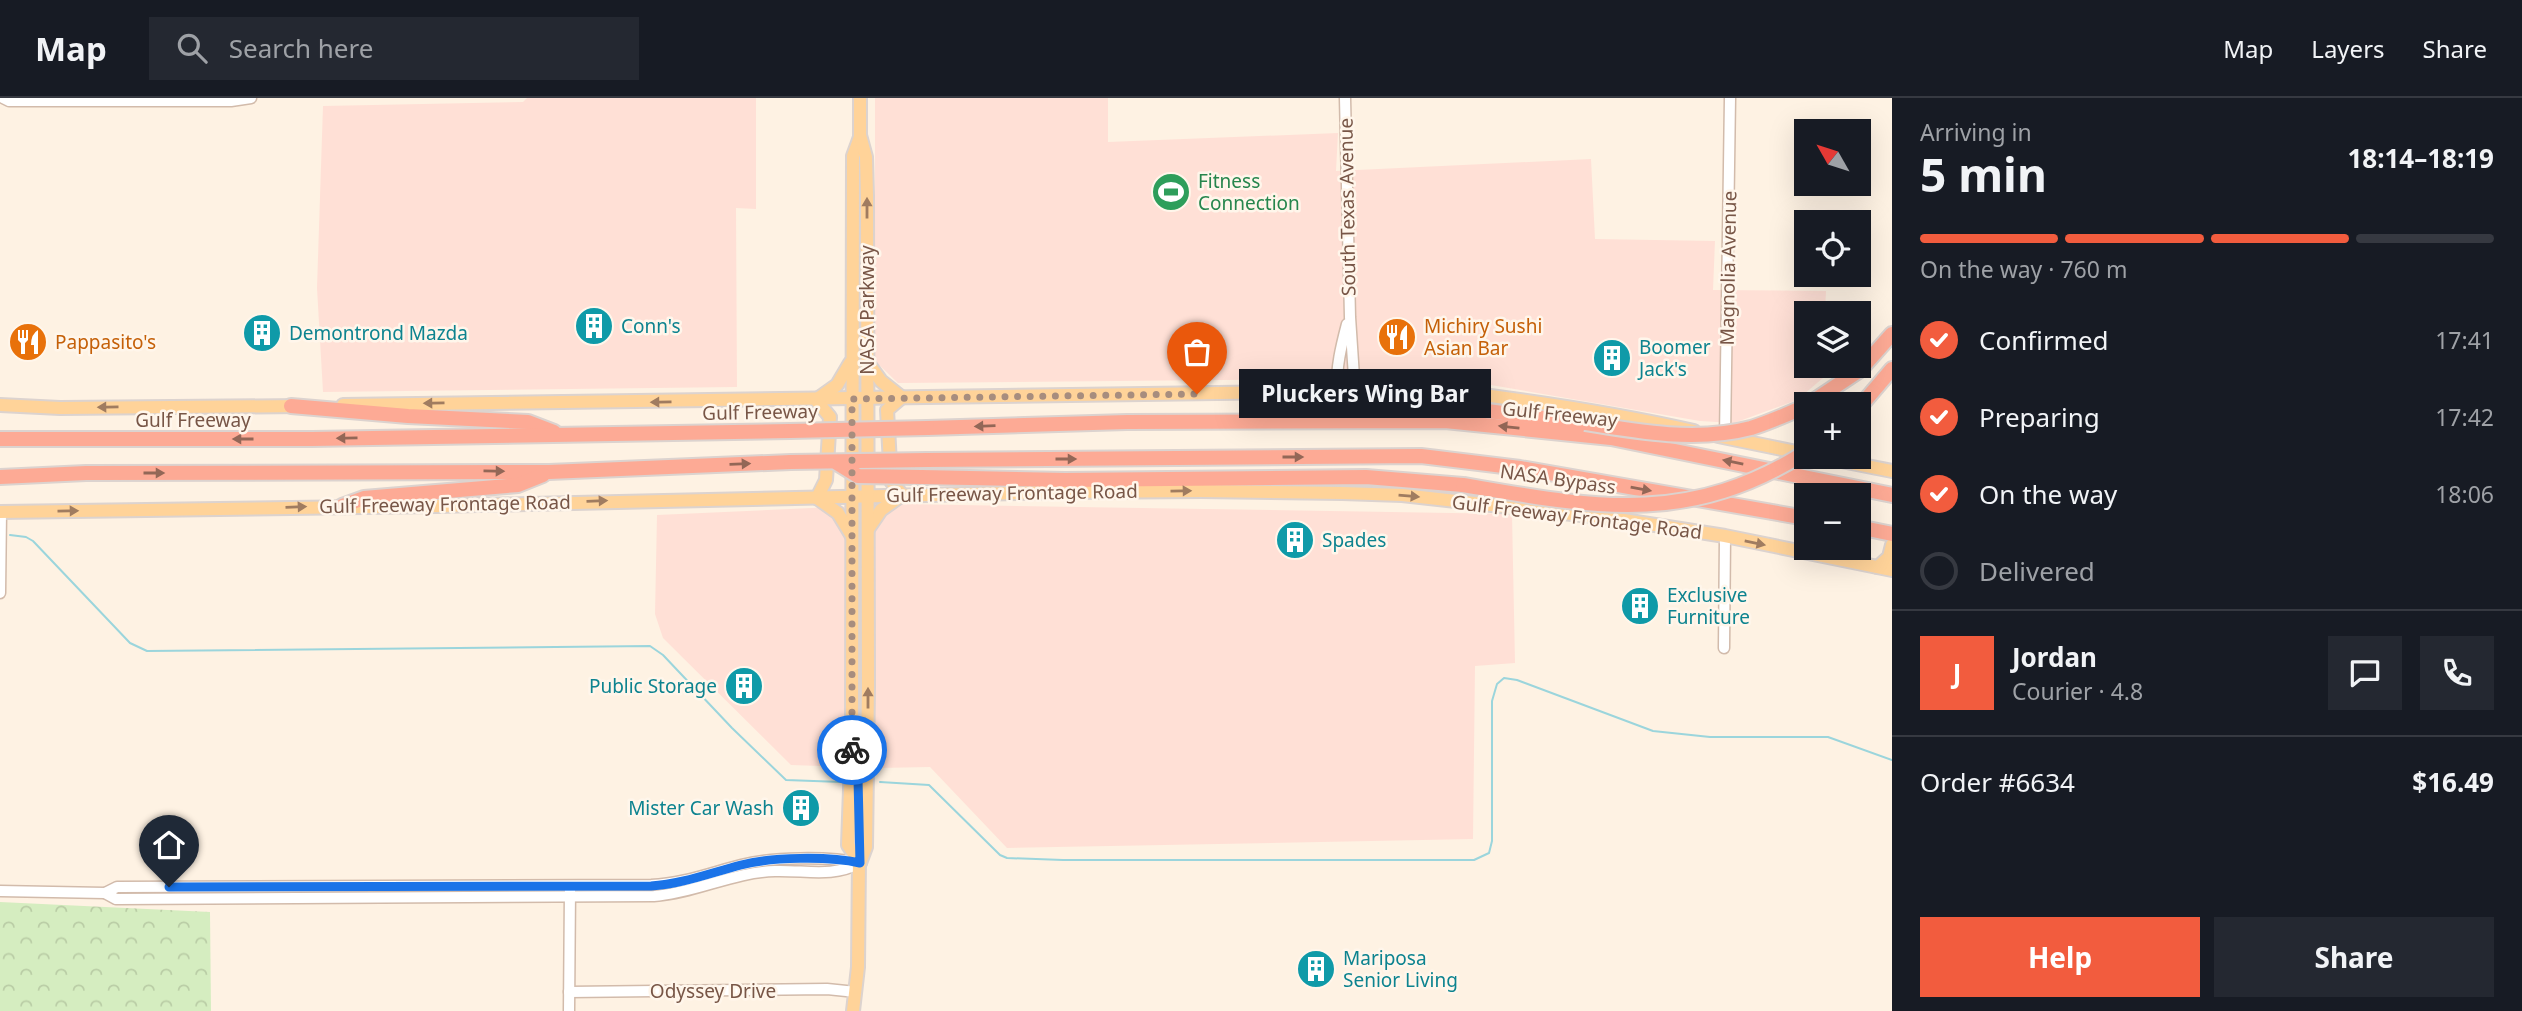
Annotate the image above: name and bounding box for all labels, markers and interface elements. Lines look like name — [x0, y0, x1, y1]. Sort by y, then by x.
search box — [149, 17, 639, 80]
text: Map — [35, 26, 107, 71]
icon: search — [173, 29, 211, 67]
text: Search here — [229, 30, 373, 66]
text: Map — [2223, 32, 2273, 65]
text: Layers — [2311, 32, 2385, 65]
text: Share — [2423, 32, 2487, 65]
text: Arriving in — [1920, 116, 2032, 148]
street label: South Texas Avenue — [1332, 118, 1362, 296]
north arrow — [1794, 119, 1871, 196]
map controls — [1794, 119, 1871, 560]
text: 18:14–18:19 — [2347, 140, 2494, 176]
text: 5 min — [1920, 143, 2047, 205]
place label: Fitness Connection — [1198, 168, 1300, 216]
sports icon: Fitness Connection — [1150, 171, 1192, 213]
street label: Magnolia Avenue — [1714, 190, 1742, 346]
one-way arrow — [861, 197, 873, 219]
button: locate — [1794, 210, 1871, 287]
street label: NASA Parkway — [854, 245, 880, 375]
text: On the way · 760 m — [1920, 253, 2127, 285]
button: layers — [1794, 301, 1871, 378]
building icon: Conn's — [573, 305, 615, 347]
building icon: Demontrond Mazda — [241, 312, 283, 354]
place label: Conn's — [621, 313, 681, 339]
place label: Michiry Sushi Asian Bar — [1424, 313, 1542, 361]
restaurant icon: Michiry Sushi Asian Bar — [1376, 316, 1418, 358]
place label: Demontrond Mazda — [289, 320, 468, 346]
restaurant icon: Pappasito's — [7, 321, 49, 363]
icon: check — [1920, 321, 1958, 359]
pin — [1167, 322, 1227, 394]
text: Confirmed — [1979, 322, 2109, 358]
text: 17:41 — [2435, 324, 2494, 356]
place label: Pappasito's — [55, 329, 156, 355]
icon: bag — [1178, 333, 1216, 371]
place label: Boomer Jack's — [1637, 334, 1711, 382]
building icon: Boomer Jack's — [1591, 337, 1633, 379]
callout: Pluckers Wing Bar — [1239, 370, 1491, 418]
text: Pluckers Wing Bar — [1261, 377, 1469, 409]
button: + — [1794, 392, 1871, 469]
street label: Gulf Freeway — [1501, 395, 1619, 433]
one-way arrow — [650, 396, 672, 408]
one-way arrow — [422, 397, 444, 409]
street label: Gulf Freeway — [702, 398, 818, 426]
icon: check — [1920, 398, 1958, 436]
text: Preparing — [1979, 399, 2100, 435]
one-way arrow — [97, 401, 119, 413]
text: 17:42 — [2435, 401, 2494, 433]
street label: Gulf Freeway — [135, 407, 251, 433]
one-way arrow — [974, 420, 996, 431]
one-way arrow — [1498, 421, 1520, 432]
one-way arrow — [232, 433, 254, 445]
one-way arrow — [335, 433, 357, 444]
one-way arrow — [1283, 451, 1305, 463]
one-way arrow — [1055, 453, 1077, 464]
one-way arrow — [1722, 457, 1744, 468]
street label: NASA Bypass — [1498, 458, 1618, 500]
one-way arrow — [729, 459, 751, 470]
one-way arrow — [483, 466, 505, 477]
one-way arrow — [143, 467, 165, 479]
icon: check — [1920, 475, 1958, 513]
text: On the way — [1979, 476, 2117, 512]
street label: Gulf Freeway Frontage Road — [886, 478, 1138, 508]
text: 18:06 — [2435, 478, 2494, 510]
button: − — [1794, 483, 1871, 560]
one-way arrow — [1630, 484, 1652, 495]
one-way arrow — [1171, 485, 1193, 497]
street label: Gulf Freeway Frontage Road — [319, 489, 571, 519]
street label: Gulf Freeway Frontage Road — [1451, 489, 1703, 545]
one-way arrow — [1398, 491, 1420, 502]
one-way arrow — [586, 496, 608, 507]
one-way arrow — [285, 501, 307, 512]
one-way arrow — [57, 505, 79, 517]
building icon: Spades — [1274, 519, 1316, 561]
place label: Spades — [1322, 527, 1386, 553]
one-way arrow — [1744, 537, 1766, 548]
text: Delivered — [1979, 553, 2095, 589]
place label: Exclusive Furniture — [1667, 582, 1750, 630]
building icon: Exclusive Furniture — [1619, 585, 1661, 627]
button: chat — [2328, 636, 2402, 710]
button: phone — [2420, 636, 2494, 710]
text: Jordan — [2012, 639, 2097, 675]
text: J — [1953, 655, 1961, 691]
building icon: Public Storage — [723, 665, 765, 707]
place label: Public Storage — [589, 673, 717, 699]
text: Courier · 4.8 — [2012, 675, 2143, 707]
one-way arrow — [862, 687, 874, 709]
courier — [817, 715, 887, 785]
icon: bike — [833, 731, 871, 769]
text: Order #6634 — [1920, 764, 2075, 800]
text: $16.49 — [2412, 764, 2494, 800]
building icon: Mister Car Wash — [780, 787, 822, 829]
place label: Mister Car Wash — [628, 795, 774, 821]
pin — [139, 815, 199, 887]
icon: home — [150, 826, 188, 864]
button: Help — [1920, 917, 2200, 997]
button: Share — [2214, 917, 2494, 997]
place label: Mariposa Senior Living — [1343, 945, 1458, 993]
building icon: Mariposa Senior Living — [1295, 948, 1337, 990]
street label: Odyssey Drive — [650, 978, 776, 1004]

